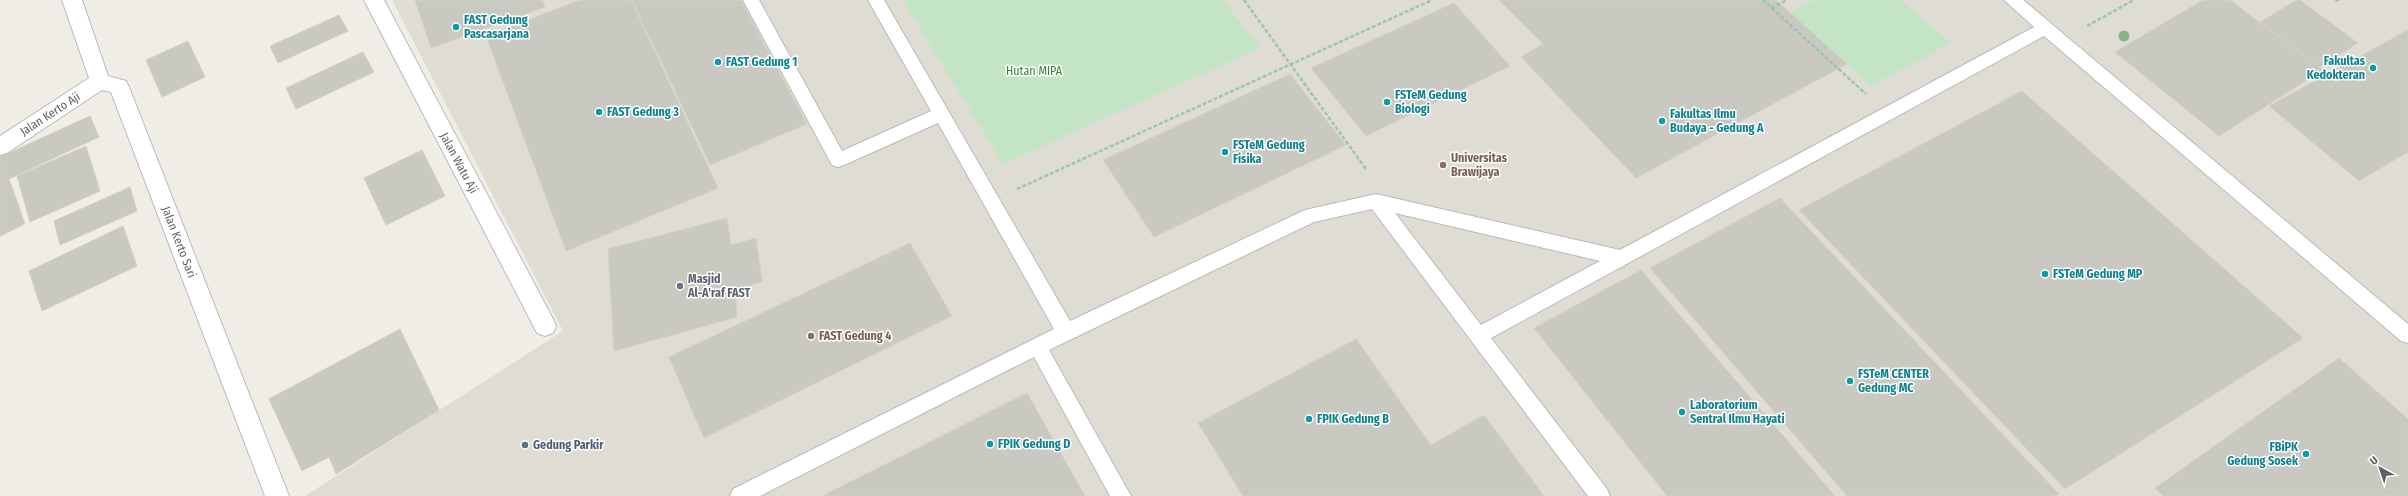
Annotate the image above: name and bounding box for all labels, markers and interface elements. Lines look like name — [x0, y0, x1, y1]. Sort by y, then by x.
place label: FAST Gedung Pascasarjana — [464, 13, 529, 41]
marker: FAST Gedung Pascasarjana — [451, 22, 461, 32]
place label: Fakultas Kedokteran — [2307, 54, 2366, 82]
place label: FAST Gedung 1 — [726, 55, 797, 69]
marker: FAST Gedung 1 — [713, 57, 723, 67]
marker: Fakultas Kedokteran — [2368, 63, 2378, 73]
park label: Hutan MIPA — [1006, 64, 1063, 78]
place label: FSTeM Gedung Biologi — [1395, 88, 1467, 116]
street label: Jalan Kerto Aji — [17, 89, 83, 139]
marker: FSTeM Gedung Biologi — [1382, 97, 1392, 107]
place label: FAST Gedung 3 — [607, 105, 679, 119]
marker: FAST Gedung 3 — [594, 107, 604, 117]
place label: Fakultas Ilmu Budaya - Gedung A — [1670, 107, 1764, 135]
marker: Fakultas Ilmu Budaya - Gedung A — [1657, 116, 1667, 126]
street label: Jalan Watu Aji — [437, 130, 481, 196]
place label: FSTeM Gedung Fisika — [1233, 138, 1305, 166]
marker: FSTeM Gedung Fisika — [1220, 147, 1230, 157]
place label: Universitas Brawijaya — [1451, 151, 1508, 179]
marker: Universitas Brawijaya — [1438, 160, 1448, 170]
street label: Jalan Kerto Sari — [159, 204, 199, 280]
place label: FSTeM Gedung MP — [2053, 267, 2143, 281]
marker: FSTeM Gedung MP — [2040, 269, 2050, 279]
place label: Masjid Al-A'raf FAST — [687, 272, 751, 300]
marker: Masjid Al-A'raf FAST — [675, 281, 685, 291]
place label: FAST Gedung 4 — [819, 329, 891, 343]
marker: FAST Gedung 4 — [806, 331, 816, 341]
place label: FSTeM CENTER Gedung MC — [1858, 367, 1929, 395]
marker: FSTeM CENTER Gedung MC — [1845, 376, 1855, 386]
place label: Laboratorium Sentral Ilmu Hayati — [1690, 398, 1785, 426]
marker: Laboratorium Sentral Ilmu Hayati — [1677, 407, 1687, 417]
place label: FPIK Gedung B — [1317, 412, 1389, 426]
marker: FPIK Gedung B — [1304, 414, 1314, 424]
place label: FPIK Gedung D — [998, 437, 1070, 451]
place label: Gedung Parkir — [533, 438, 604, 452]
marker: FPIK Gedung D — [985, 439, 995, 449]
marker: Gedung Parkir — [520, 440, 530, 450]
place label: FBiPK Gedung Sosek — [2227, 440, 2299, 468]
north arrow — [2360, 448, 2400, 488]
marker: FBiPK Gedung Sosek — [2301, 449, 2311, 459]
text: U — [2367, 454, 2381, 468]

